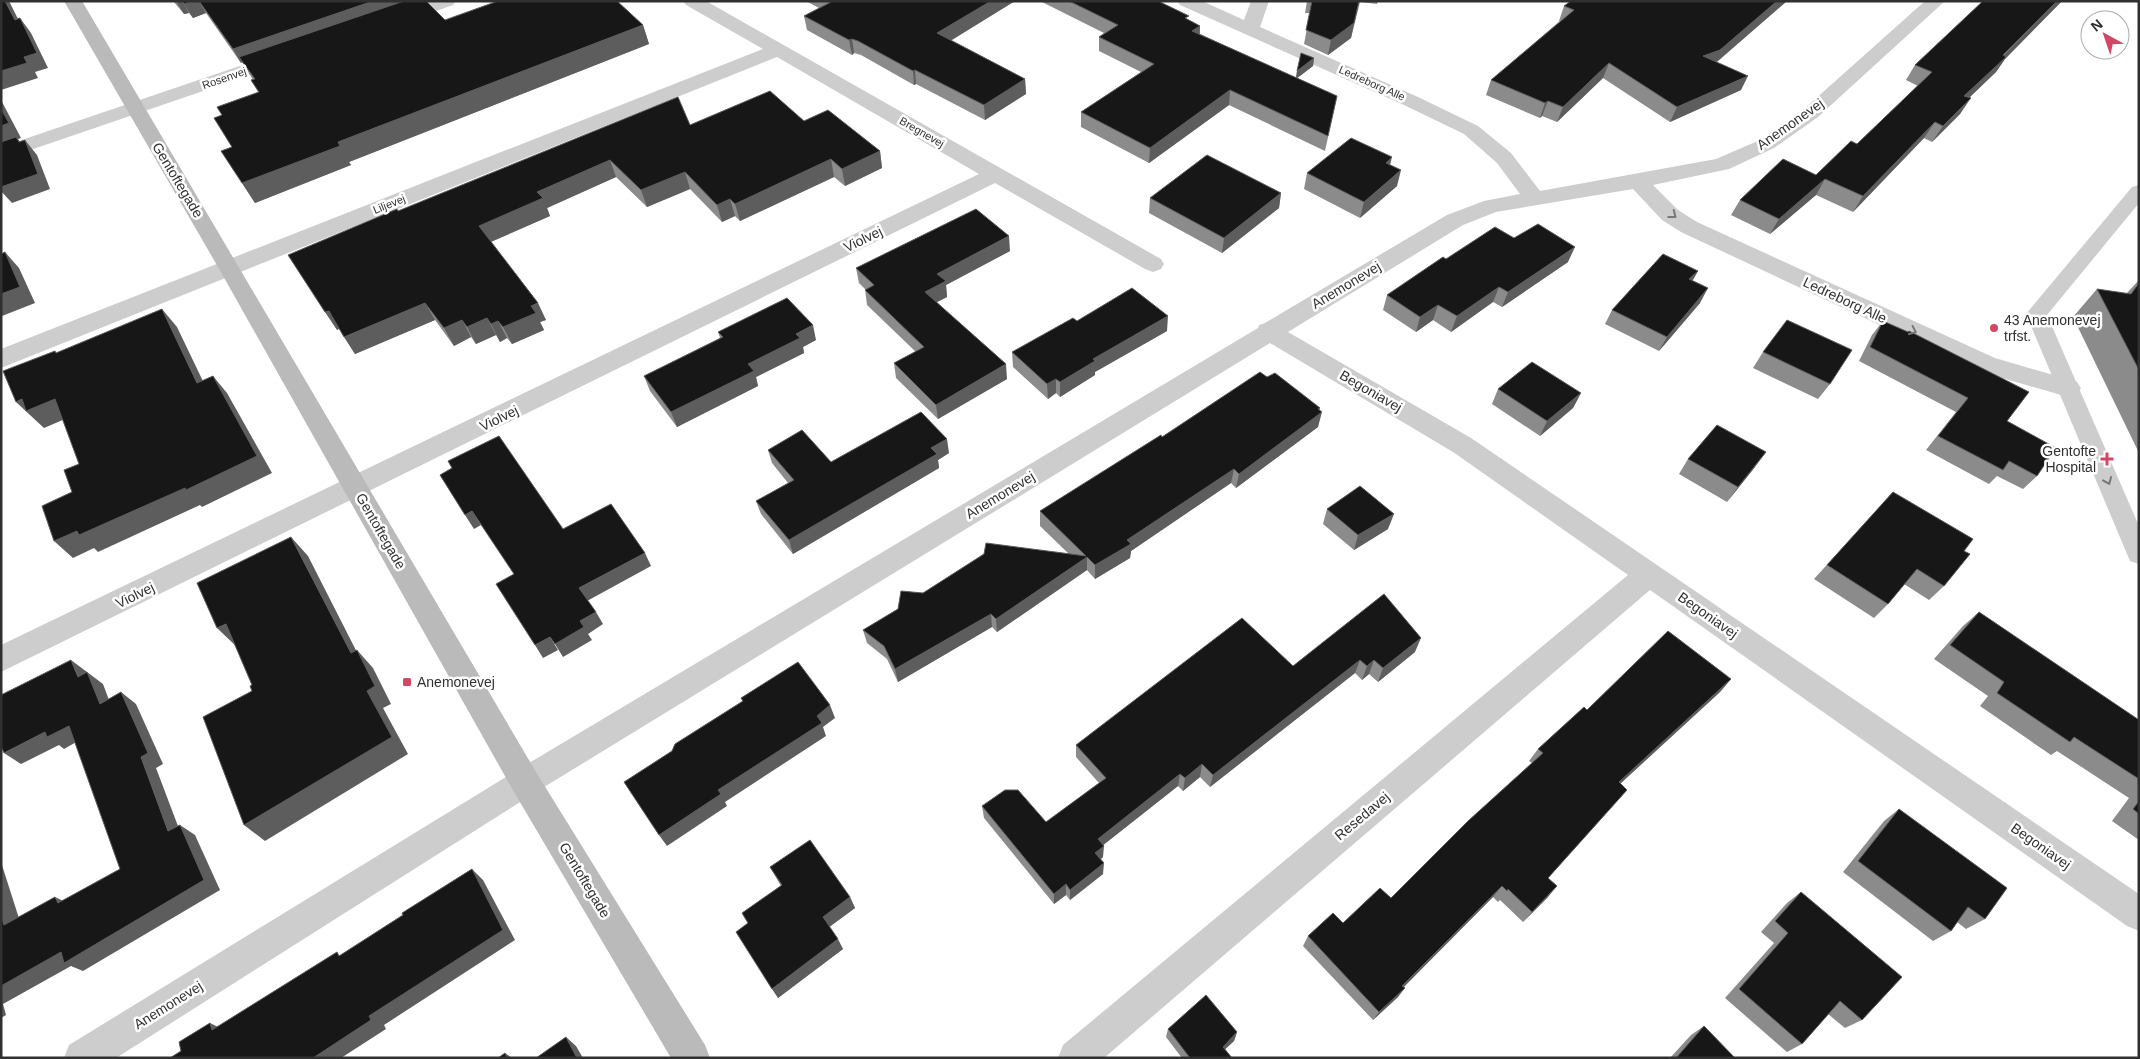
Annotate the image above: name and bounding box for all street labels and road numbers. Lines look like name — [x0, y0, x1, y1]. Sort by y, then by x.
street label: Ledreborg Alle — [1337, 63, 1407, 103]
street label: Rosenvej — [200, 65, 248, 91]
street label: Anemonevej — [1754, 95, 1826, 153]
street label: Bregnevej — [898, 114, 946, 150]
street label: Gentoftegade — [149, 140, 207, 221]
street label: Liljevej — [371, 192, 407, 216]
street label: Violvej — [841, 223, 885, 255]
street label: Anemonevej — [1309, 258, 1383, 312]
street label: Ledreborg Alle — [1801, 274, 1889, 326]
street label: Begoniavej — [1337, 367, 1405, 415]
street label: Violvej — [477, 402, 521, 434]
street label: Anemonevej — [963, 468, 1037, 522]
street label: Gentoftegade — [353, 490, 409, 572]
street label: Violvej — [113, 579, 157, 611]
street label: Begoniavej — [1675, 589, 1741, 641]
street label: Resedavej — [1332, 789, 1392, 843]
street label: Begoniavej — [2008, 820, 2074, 872]
street label: Gentoftegade — [556, 840, 614, 921]
street label: Anemonevej — [131, 978, 205, 1032]

